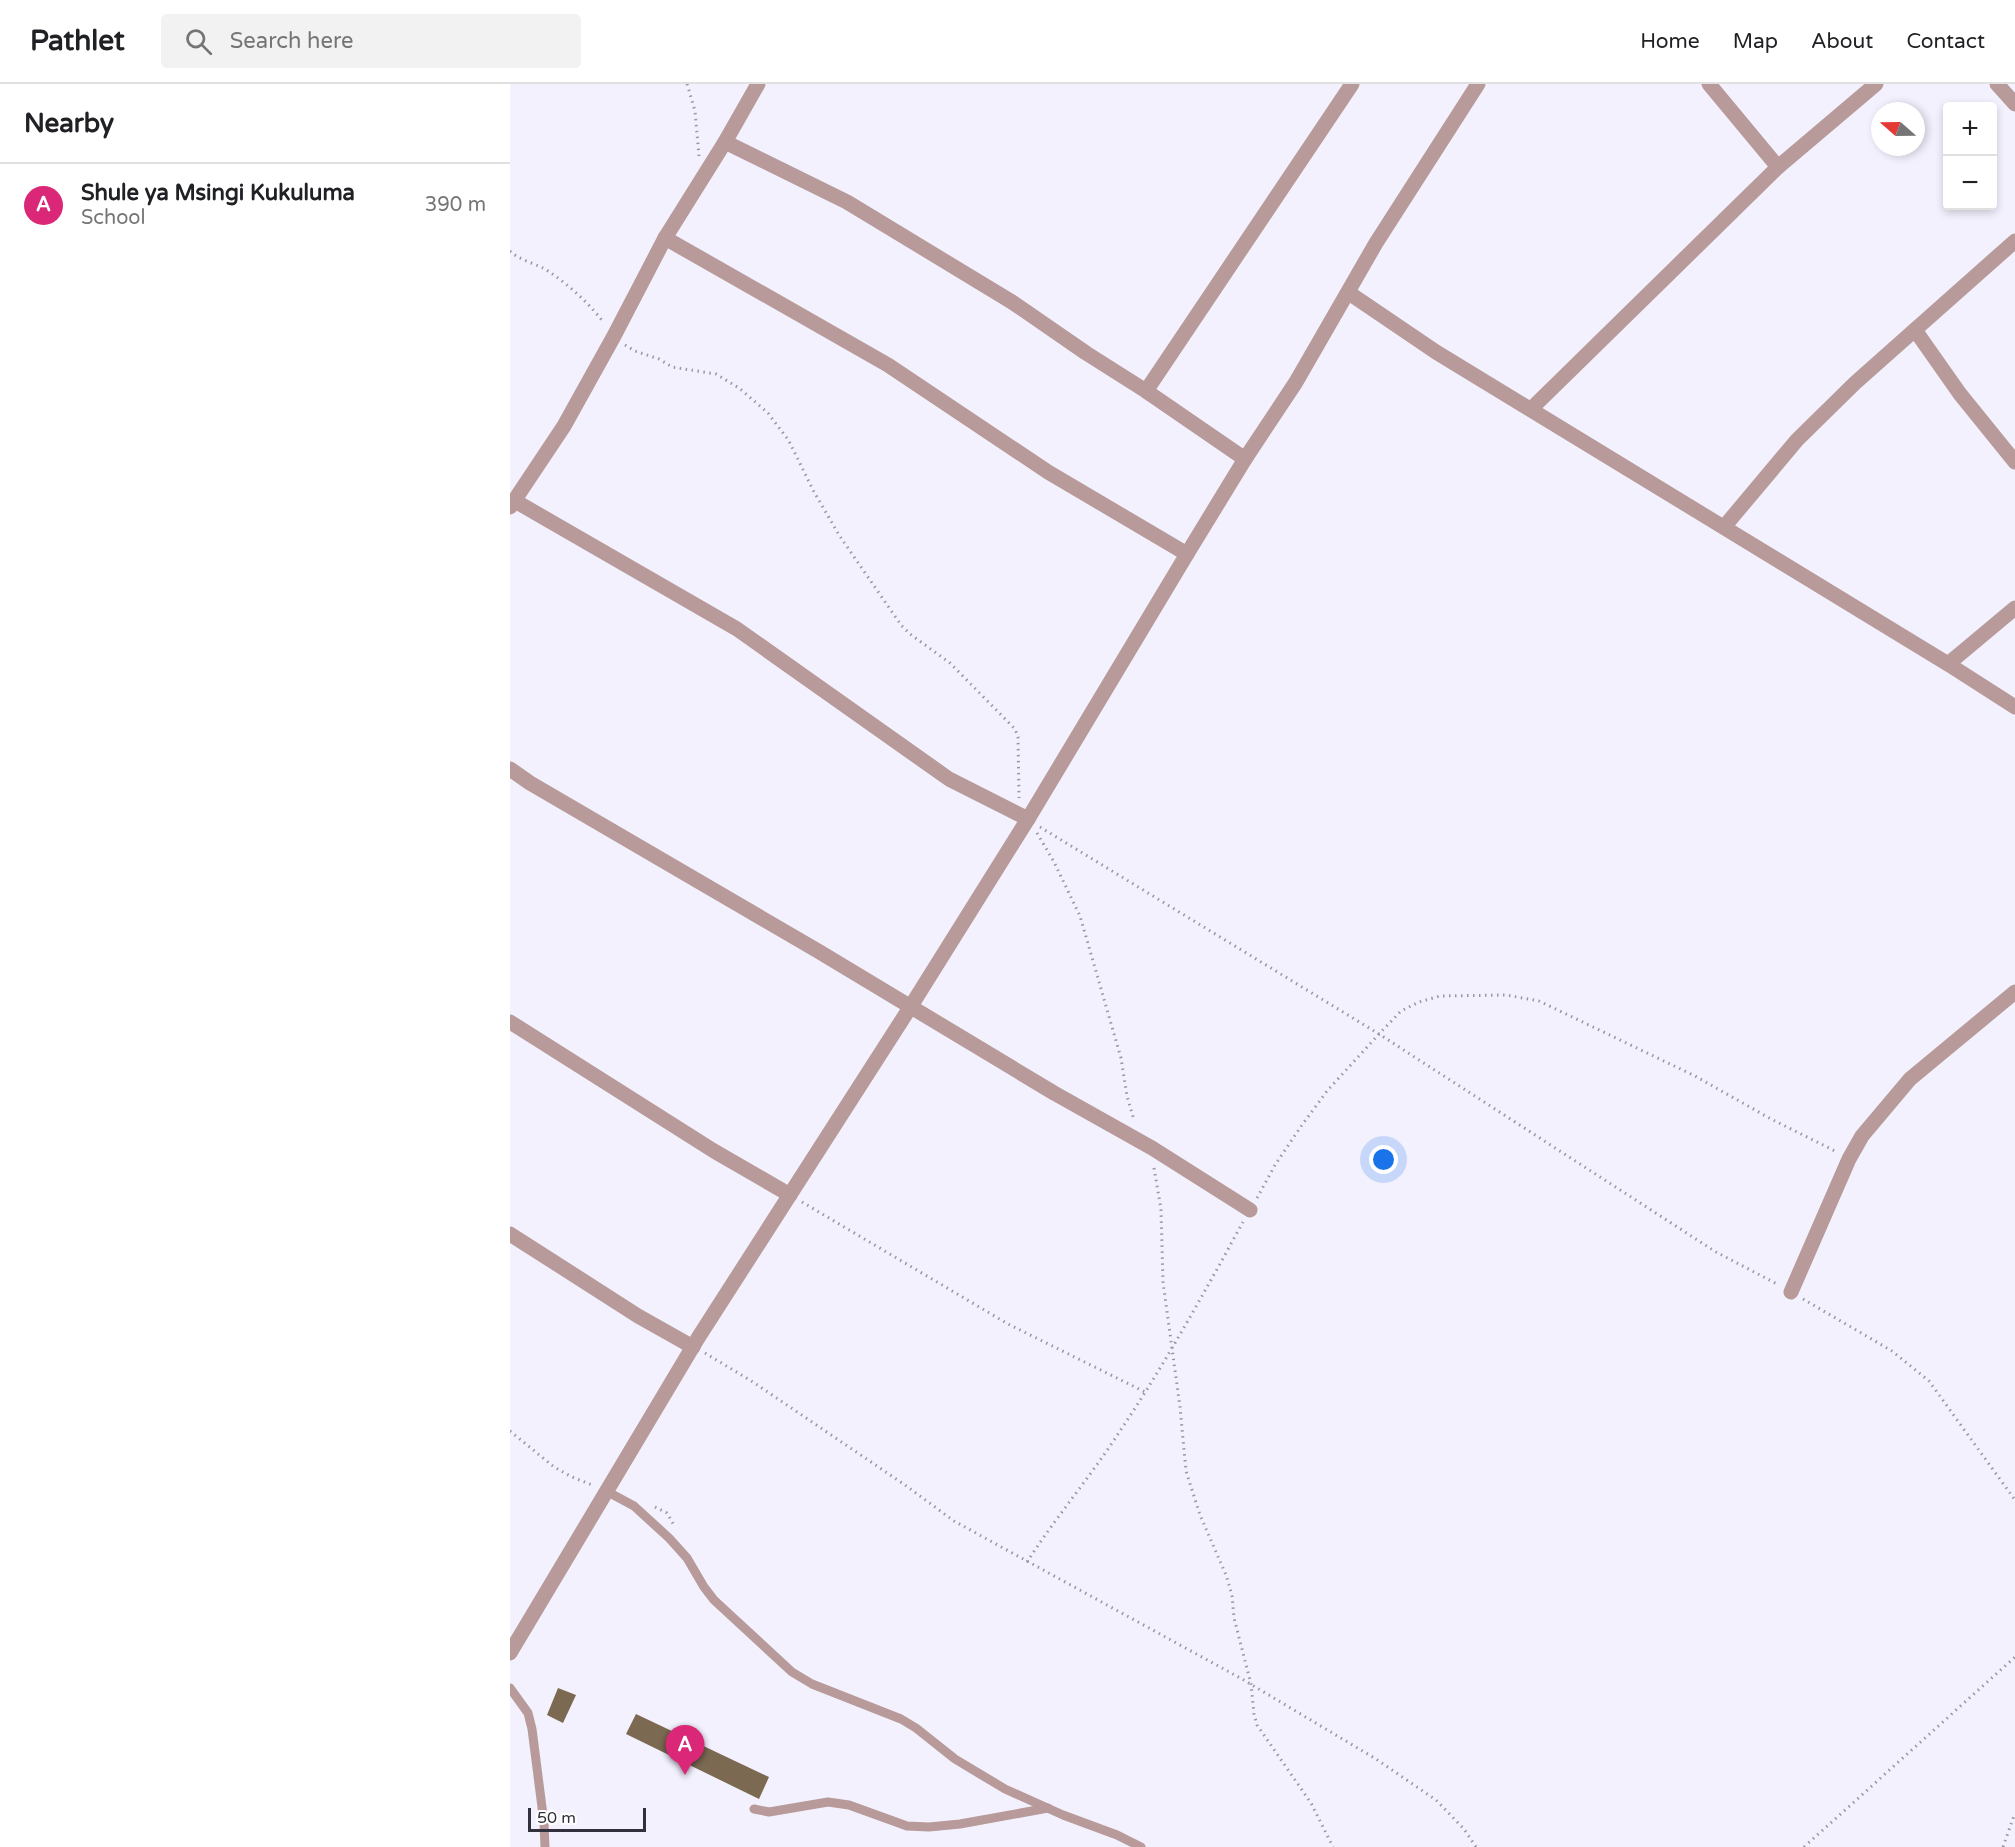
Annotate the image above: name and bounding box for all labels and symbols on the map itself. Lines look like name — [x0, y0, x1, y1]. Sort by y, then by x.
north arrow — [1871, 102, 1925, 156]
your location — [1369, 1145, 1398, 1174]
pin: A — [666, 1726, 705, 1775]
scale bar — [528, 1805, 646, 1832]

